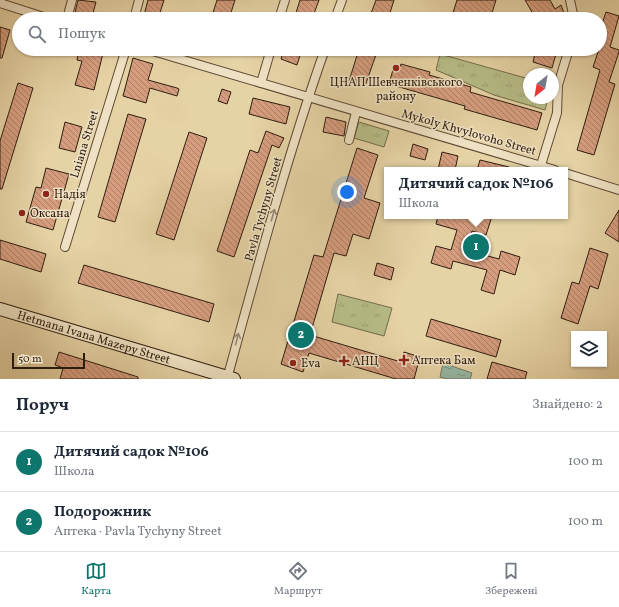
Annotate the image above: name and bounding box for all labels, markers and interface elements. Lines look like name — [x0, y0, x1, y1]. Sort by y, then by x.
search box — [12, 12, 607, 56]
icon: search — [26, 23, 48, 45]
text: Пошук — [58, 24, 106, 45]
marker: ЦНАП Шевченківського району — [391, 63, 401, 73]
north arrow — [523, 68, 559, 104]
place label: ЦНАП Шевченківського району — [330, 75, 462, 105]
street label: Mykoly Khvylovoho Street — [400, 106, 538, 160]
street label: Lniana Street — [67, 108, 103, 180]
street label: Pavla Tychyny Street — [241, 155, 287, 263]
popup — [384, 167, 568, 219]
text: Дитячий садок №106 — [399, 174, 553, 195]
your location — [337, 182, 357, 202]
place label: Надія — [54, 187, 86, 203]
marker: Надія — [41, 189, 51, 199]
text: Школа — [399, 195, 439, 213]
place label: Оксана — [30, 206, 70, 222]
marker: Оксана — [17, 208, 27, 218]
one-way arrow — [270, 208, 277, 221]
pin: 1 — [463, 232, 489, 262]
street label: Hetmana Ivana Mazepy Street — [15, 308, 172, 368]
pin: 2 — [288, 320, 314, 350]
map controls — [571, 331, 607, 367]
button: layers — [571, 331, 607, 367]
one-way arrow — [233, 333, 241, 346]
scale bar — [12, 351, 85, 370]
text: 50 m — [18, 352, 42, 367]
place label: Аптека Бам — [412, 353, 475, 369]
place label: АНЦ — [352, 354, 379, 370]
marker: Аптека Бам — [399, 355, 409, 365]
place label: Eva — [301, 356, 321, 372]
marker: АНЦ — [339, 356, 349, 366]
marker: Eva — [288, 358, 298, 368]
text: Поруч — [16, 394, 69, 417]
text: Знайдено: 2 — [532, 396, 603, 414]
text: Дитячий садок №106 — [54, 442, 209, 463]
text: 1 — [26, 453, 32, 471]
text: 100 m — [568, 453, 603, 471]
text: Школа — [54, 463, 94, 481]
text: Подорожник — [54, 502, 151, 523]
text: 2 — [26, 513, 32, 531]
text: 100 m — [568, 513, 603, 531]
text: Аптека · Pavla Tychyny Street — [54, 523, 222, 541]
tab: Карта — [81, 560, 111, 599]
tab: Маршрут — [274, 560, 322, 599]
tab: Збережені — [485, 560, 538, 599]

